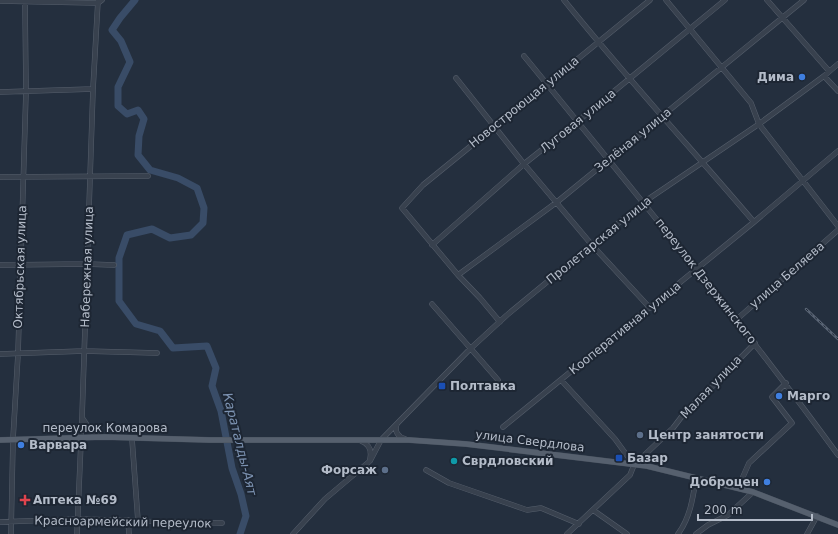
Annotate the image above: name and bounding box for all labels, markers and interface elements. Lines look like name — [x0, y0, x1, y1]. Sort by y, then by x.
street label: Новостроющая улица — [466, 53, 582, 151]
place label: Дима — [757, 70, 794, 84]
marker: Дима — [797, 72, 807, 82]
street label: Луговая улица — [537, 86, 619, 156]
street label: Зелёная улица — [592, 105, 674, 175]
street label: Пролетарская улица — [544, 193, 654, 287]
street label: Октябрьская улица — [11, 205, 29, 329]
street label: Набережная улица — [78, 206, 96, 328]
street label: переулок Дзержинского — [653, 215, 759, 347]
street label: улица Беляева — [747, 239, 827, 311]
street label: Кооперативная улица — [566, 279, 684, 377]
street label: Малая улица — [678, 353, 744, 421]
place label: Полтавка — [450, 379, 516, 393]
marker: Полтавка — [437, 381, 447, 391]
place label: Марго — [787, 389, 830, 403]
water label: Караталды-Аят — [220, 391, 260, 497]
marker: Марго — [774, 391, 784, 401]
street label: переулок Комарова — [42, 421, 168, 435]
street label: улица Свердлова — [475, 427, 585, 455]
place label: Центр занятости — [648, 428, 764, 442]
marker: Центр занятости — [635, 430, 645, 440]
place label: Варвара — [29, 438, 87, 452]
marker: Варвара — [16, 440, 26, 450]
place label: Базар — [627, 451, 668, 465]
marker: Базар — [614, 453, 624, 463]
place label: Сврдловский — [462, 454, 553, 468]
marker: Сврдловский — [449, 456, 459, 466]
place label: Форсаж — [321, 463, 377, 477]
marker: Форсаж — [380, 465, 390, 475]
place label: Доброцен — [690, 475, 759, 489]
marker: Доброцен — [762, 477, 772, 487]
place label: Аптека №69 — [33, 493, 117, 507]
marker: Аптека №69 — [20, 495, 30, 505]
scale bar — [698, 496, 812, 522]
text: 200 m — [704, 503, 742, 517]
street label: Красноармейский переулок — [34, 513, 212, 531]

